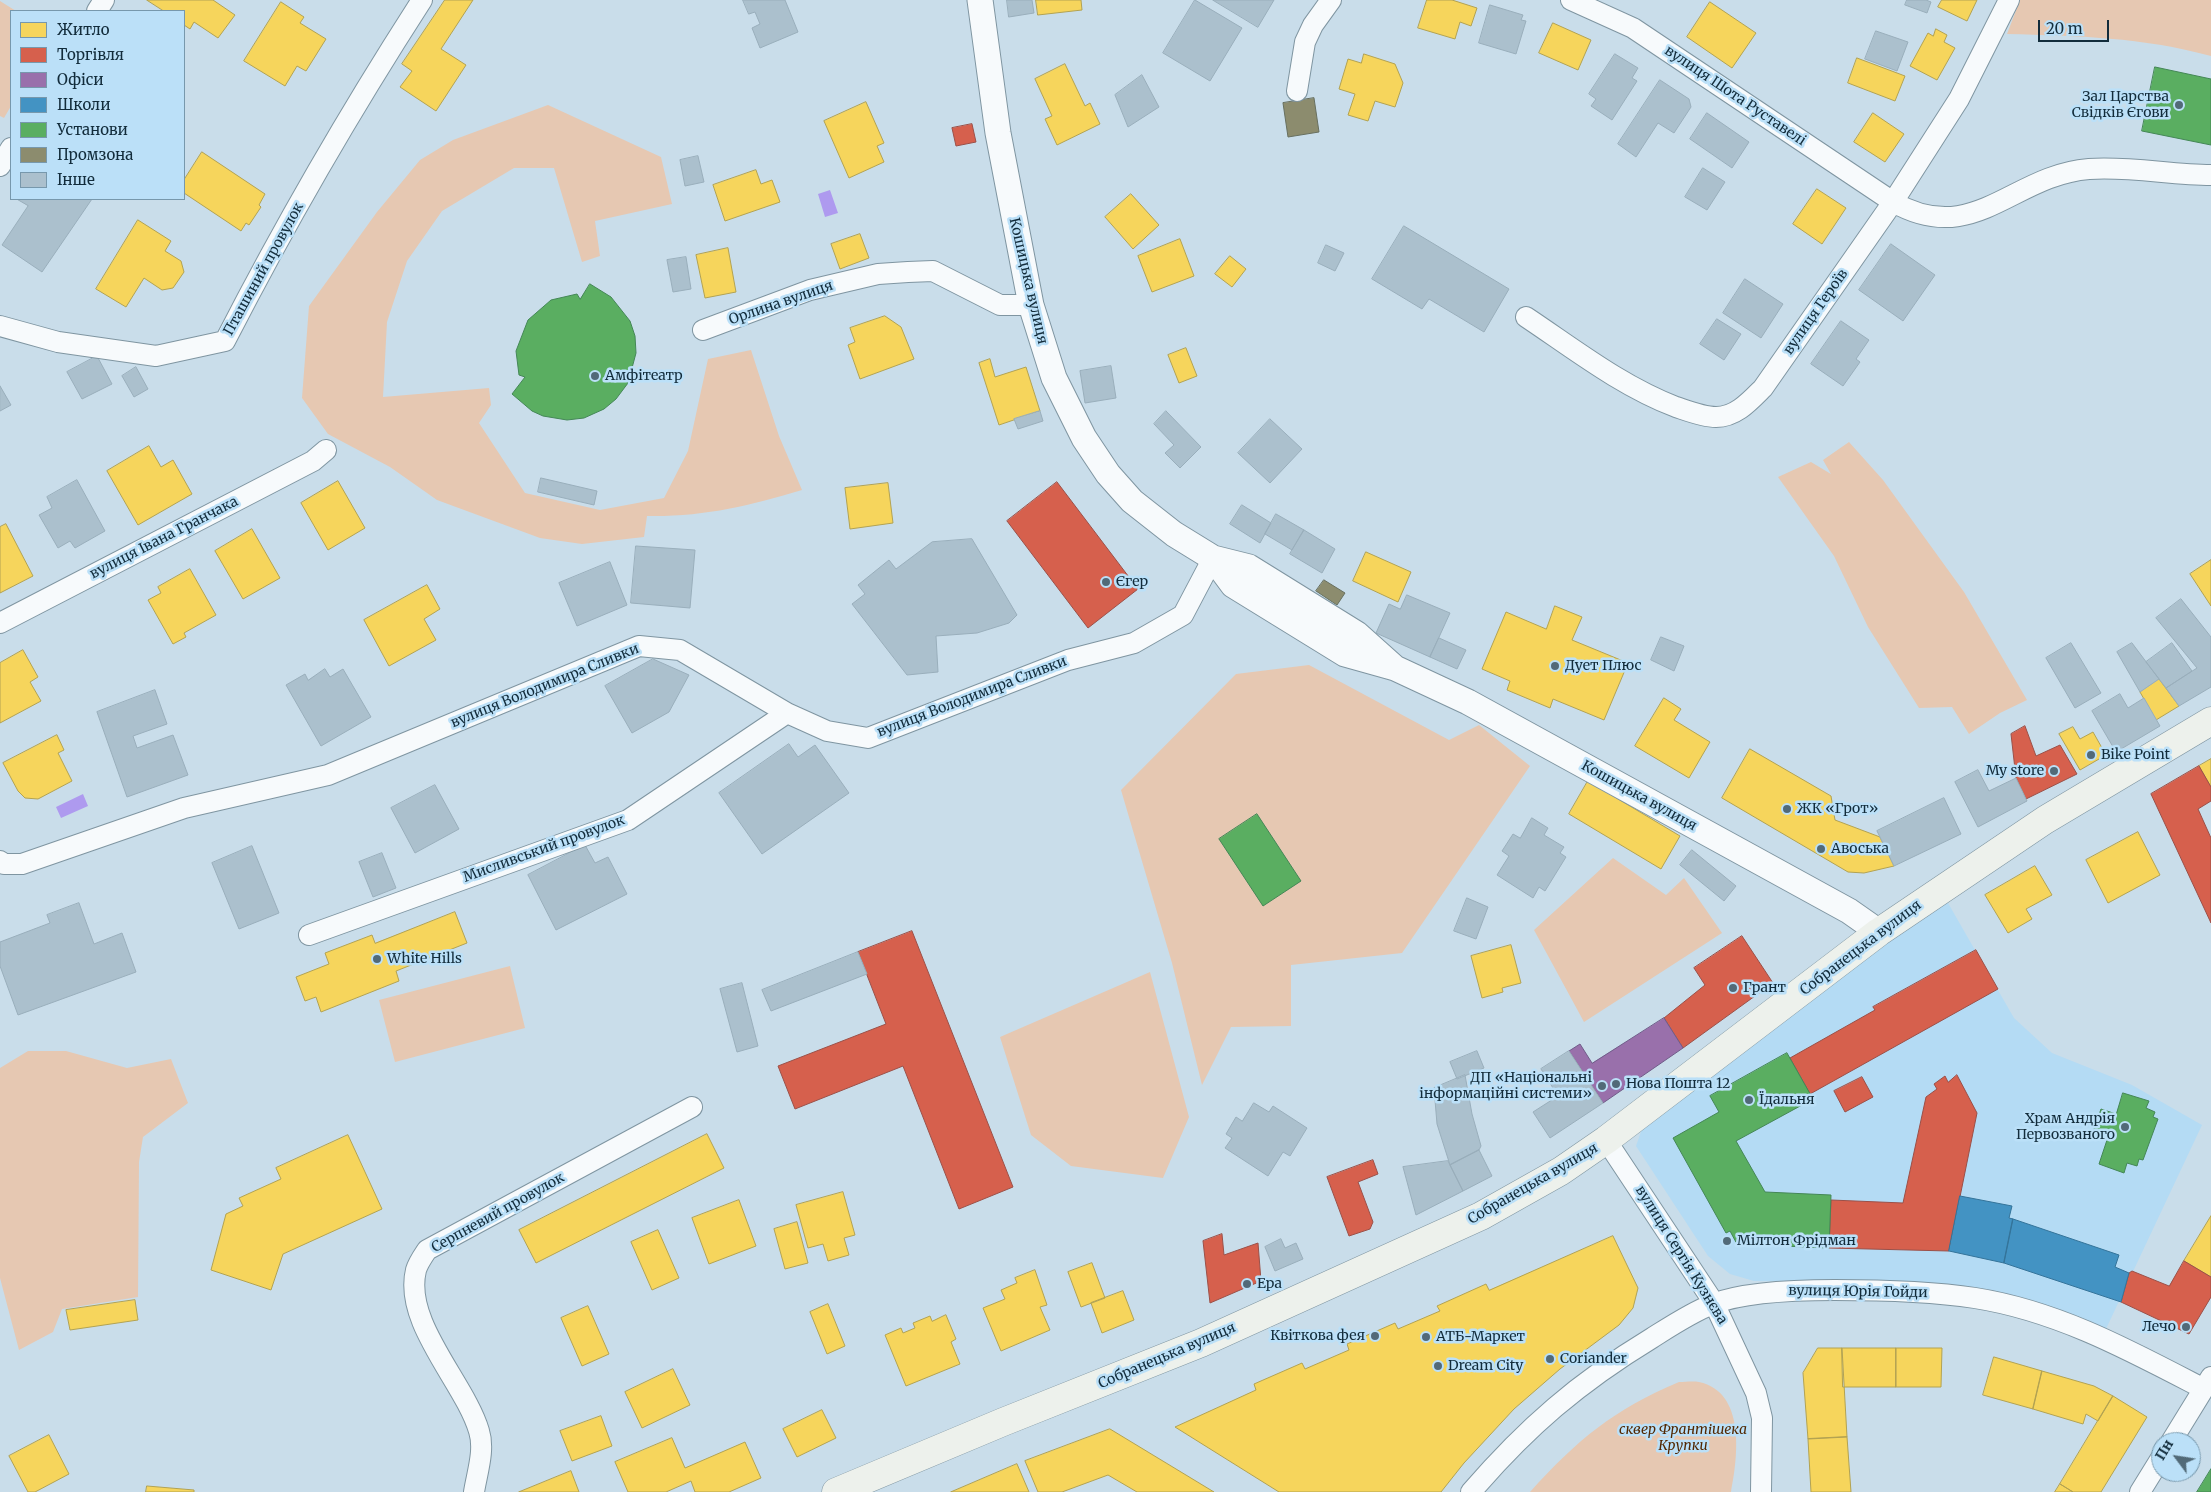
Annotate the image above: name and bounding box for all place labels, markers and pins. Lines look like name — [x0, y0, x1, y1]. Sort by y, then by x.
place label: Зал Царства Свідків Єгови — [2072, 89, 2169, 121]
marker: Зал Царства Свідків Єгови — [2173, 99, 2185, 111]
place label: Амфітеатр — [605, 368, 683, 384]
marker: Амфітеатр — [589, 370, 601, 382]
place label: Єгер — [1116, 574, 1148, 590]
marker: Єгер — [1100, 576, 1112, 588]
place label: Дует Плюс — [1565, 658, 1642, 674]
marker: Дует Плюс — [1549, 660, 1561, 672]
place label: Bike Point — [2101, 747, 2170, 763]
marker: Bike Point — [2085, 749, 2097, 761]
place label: My store — [1986, 763, 2044, 779]
marker: My store — [2048, 765, 2060, 777]
place label: ЖК «Грот» — [1797, 801, 1878, 817]
marker: ЖК «Грот» — [1781, 803, 1793, 815]
place label: Авоська — [1831, 841, 1889, 857]
marker: Авоська — [1815, 843, 1827, 855]
place label: White Hills — [387, 951, 462, 967]
marker: White Hills — [371, 953, 383, 965]
place label: Грант — [1743, 980, 1786, 996]
marker: Грант — [1727, 982, 1739, 994]
place label: ДП «Національні інформаційні системи» — [1419, 1070, 1592, 1102]
place label: Нова Пошта 12 — [1626, 1076, 1730, 1092]
marker: Нова Пошта 12 — [1610, 1078, 1622, 1090]
marker: ДП «Національні інформаційні системи» — [1596, 1080, 1608, 1092]
place label: Їдальня — [1759, 1092, 1815, 1108]
marker: Їдальня — [1743, 1094, 1755, 1106]
place label: Храм Андрія Первозваного — [2016, 1111, 2115, 1144]
marker: Храм Андрія Первозваного — [2119, 1121, 2131, 1133]
place label: Мілтон Фрідман — [1737, 1233, 1856, 1249]
marker: Мілтон Фрідман — [1721, 1235, 1733, 1247]
place label: Ера — [1257, 1276, 1282, 1292]
marker: Ера — [1241, 1278, 1253, 1290]
place label: Лечо — [2142, 1319, 2176, 1335]
marker: Лечо — [2180, 1321, 2192, 1333]
place label: Квіткова фея — [1270, 1328, 1365, 1344]
place label: АТБ-Маркет — [1436, 1329, 1525, 1345]
marker: Квіткова фея — [1369, 1330, 1381, 1342]
marker: АТБ-Маркет — [1420, 1331, 1432, 1343]
place label: Coriander — [1560, 1351, 1627, 1367]
marker: Coriander — [1544, 1353, 1556, 1365]
place label: Dream City — [1448, 1358, 1523, 1374]
marker: Dream City — [1432, 1360, 1444, 1372]

